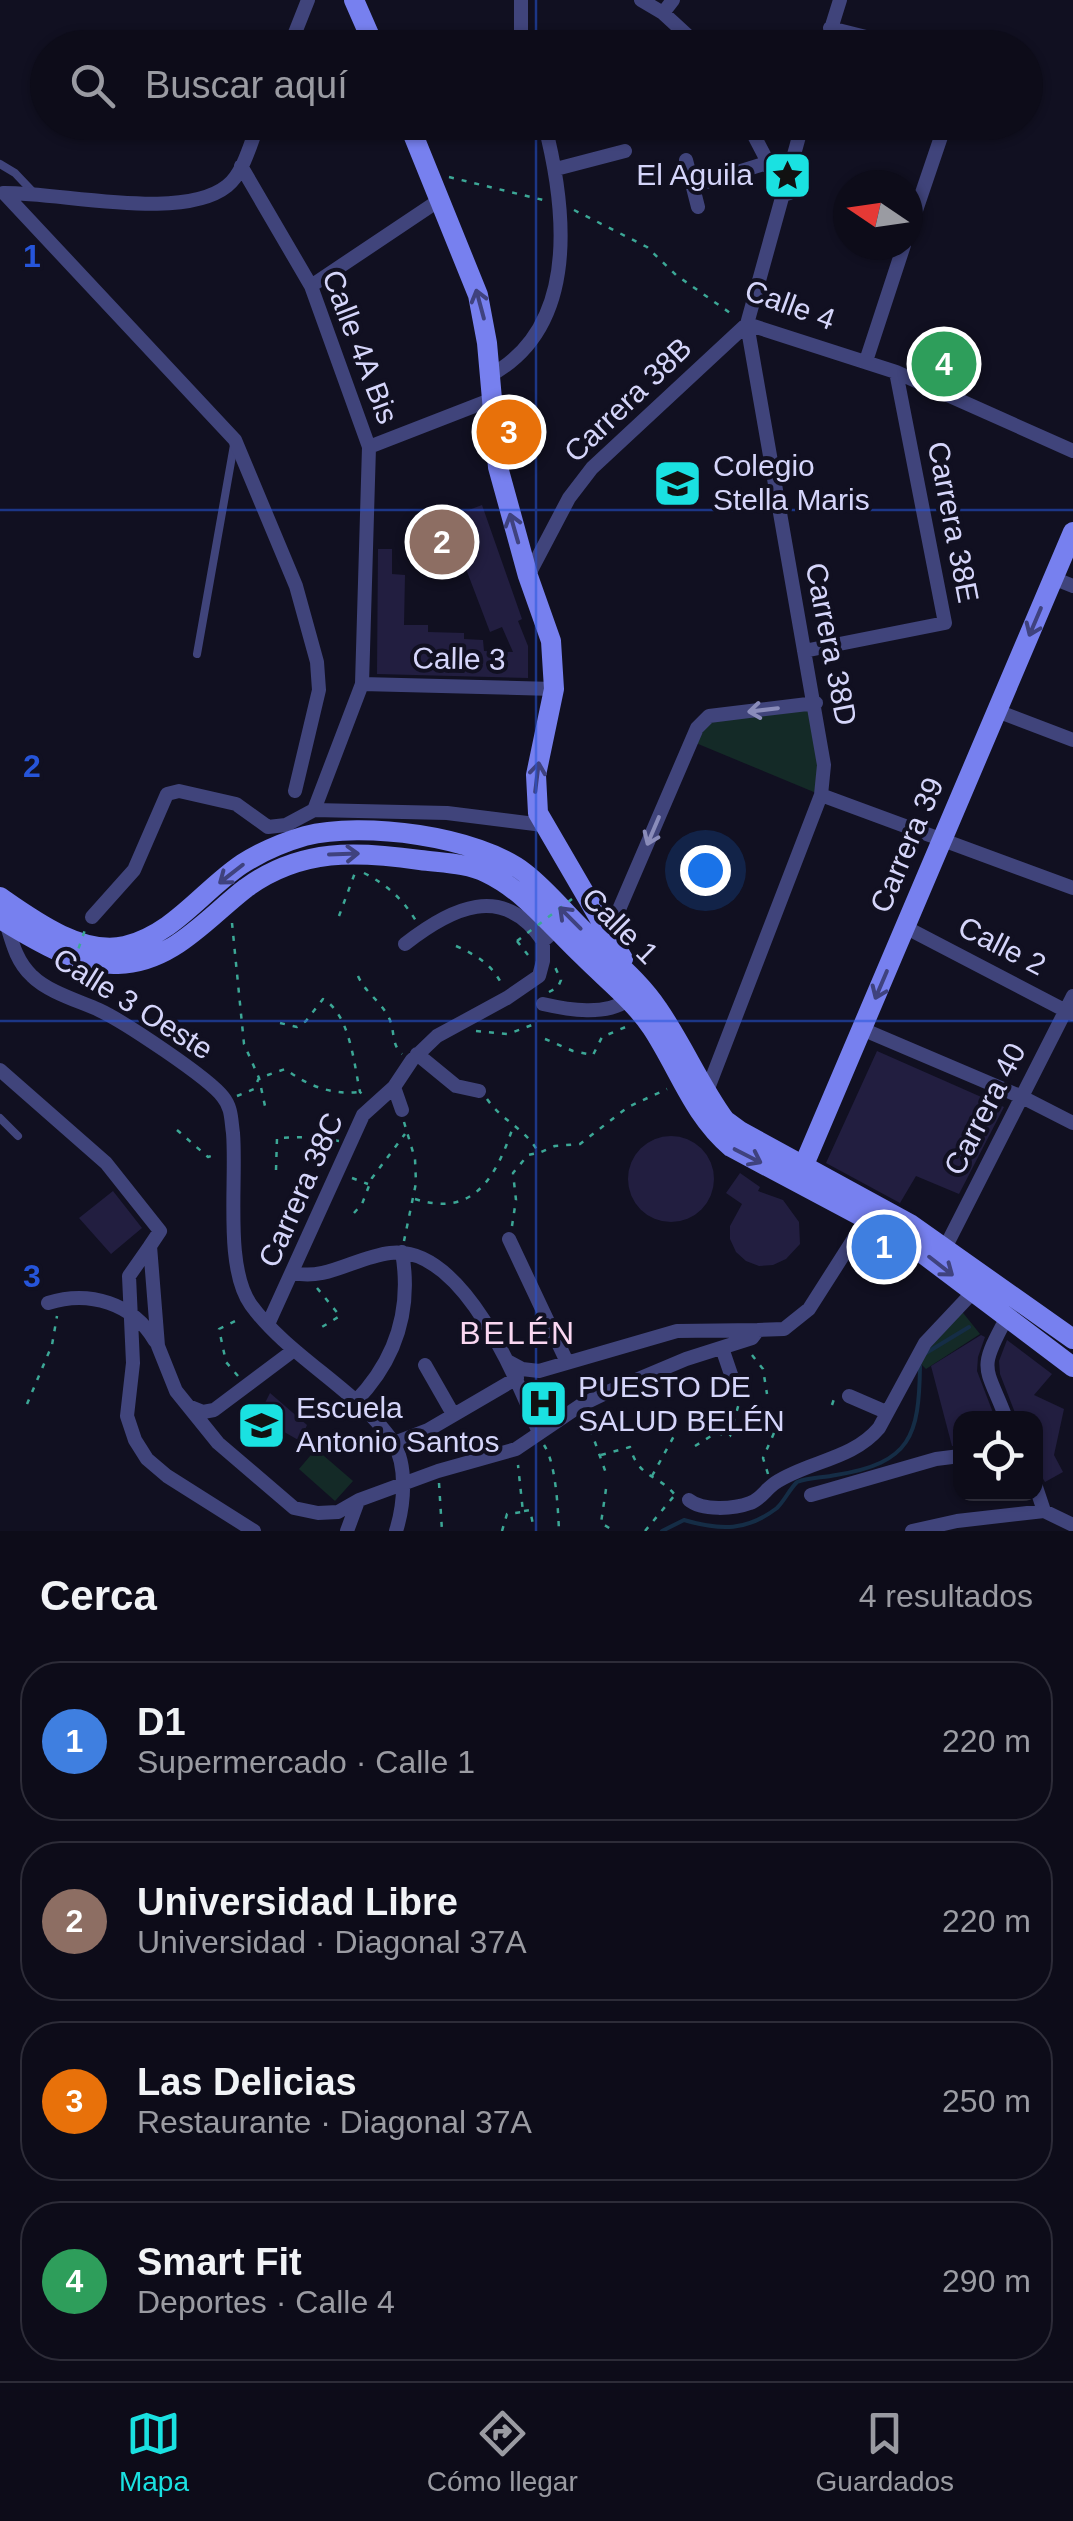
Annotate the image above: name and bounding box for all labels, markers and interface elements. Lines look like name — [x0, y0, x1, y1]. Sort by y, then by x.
search box — [30, 30, 1043, 140]
icon: search — [65, 58, 120, 113]
text: Buscar aquí — [145, 64, 348, 106]
place icon: El Aguila — [762, 149, 814, 201]
place label: El Aguila — [636, 158, 753, 191]
north arrow — [833, 170, 923, 260]
text: 1 — [23, 238, 41, 274]
street label: Calle 4A Bis — [316, 265, 405, 428]
street label: Calle 4 — [741, 273, 840, 336]
one-way arrow — [469, 289, 488, 320]
pin: 4 — [912, 326, 976, 402]
street label: Carrera 38B — [557, 331, 698, 468]
pin: 3 — [476, 394, 542, 470]
street label: Carrera 38E — [922, 439, 985, 605]
place label: Colegio Stella Maris — [713, 449, 870, 516]
school or university icon: Colegio Stella Maris — [652, 457, 704, 509]
pin: 2 — [410, 504, 474, 580]
one-way arrow — [504, 513, 522, 545]
street label: Carrera 38D — [800, 560, 863, 728]
one-way arrow — [1025, 606, 1043, 636]
street label: Calle 3 — [412, 641, 506, 676]
one-way arrow — [747, 701, 779, 720]
text: 2 — [23, 748, 41, 784]
one-way arrow — [528, 761, 547, 794]
street label: Carrera 39 — [863, 772, 950, 917]
one-way arrow — [643, 815, 661, 846]
one-way arrow — [328, 845, 360, 864]
your location — [680, 845, 731, 896]
one-way arrow — [218, 863, 245, 884]
street label: Calle 1 — [576, 881, 665, 970]
one-way arrow — [558, 906, 583, 931]
street label: Calle 2 — [953, 910, 1051, 981]
street label: Calle 3 Oeste — [47, 941, 219, 1066]
one-way arrow — [870, 969, 888, 1000]
street label: Carrera 40 — [937, 1037, 1032, 1180]
street label: Carrera 38C — [252, 1108, 349, 1272]
one-way arrow — [732, 1147, 762, 1166]
pin: 1 — [852, 1210, 916, 1284]
one-way arrow — [927, 1255, 954, 1276]
text: 3 — [23, 1258, 41, 1294]
district label: BELÉN — [459, 1315, 577, 1351]
place label: PUESTO DE SALUD BELÉN — [578, 1370, 785, 1437]
hospital icon: PUESTO DE SALUD BELÉN — [517, 1378, 569, 1430]
place label: Escuela Antonio Santos — [296, 1391, 499, 1458]
school or university icon: Escuela Antonio Santos — [235, 1399, 287, 1451]
map controls — [953, 1411, 1043, 1501]
button: locate — [953, 1411, 1043, 1501]
text: Cerca — [40, 1572, 157, 1619]
text: 4 resultados — [859, 1578, 1033, 1614]
text: D1 — [137, 1701, 186, 1743]
text: 1 — [66, 1723, 83, 1759]
text: 220 m — [942, 1723, 1031, 1759]
text: Supermercado · Calle 1 — [137, 1744, 475, 1780]
text: Universidad Libre — [137, 1881, 458, 1923]
text: 2 — [66, 1903, 83, 1939]
text: 220 m — [942, 1903, 1031, 1939]
text: Universidad · Diagonal 37A — [137, 1924, 527, 1960]
text: Las Delicias — [137, 2061, 357, 2103]
text: 3 — [66, 2083, 83, 2119]
text: 250 m — [942, 2083, 1031, 2119]
text: Restaurante · Diagonal 37A — [137, 2104, 532, 2140]
text: Smart Fit — [137, 2241, 302, 2283]
text: 4 — [66, 2263, 83, 2299]
text: 290 m — [942, 2263, 1031, 2299]
text: Deportes · Calle 4 — [137, 2284, 395, 2320]
tab: Mapa — [119, 2406, 189, 2498]
tab: Cómo llegar — [427, 2406, 578, 2498]
tab: Guardados — [816, 2406, 954, 2498]

